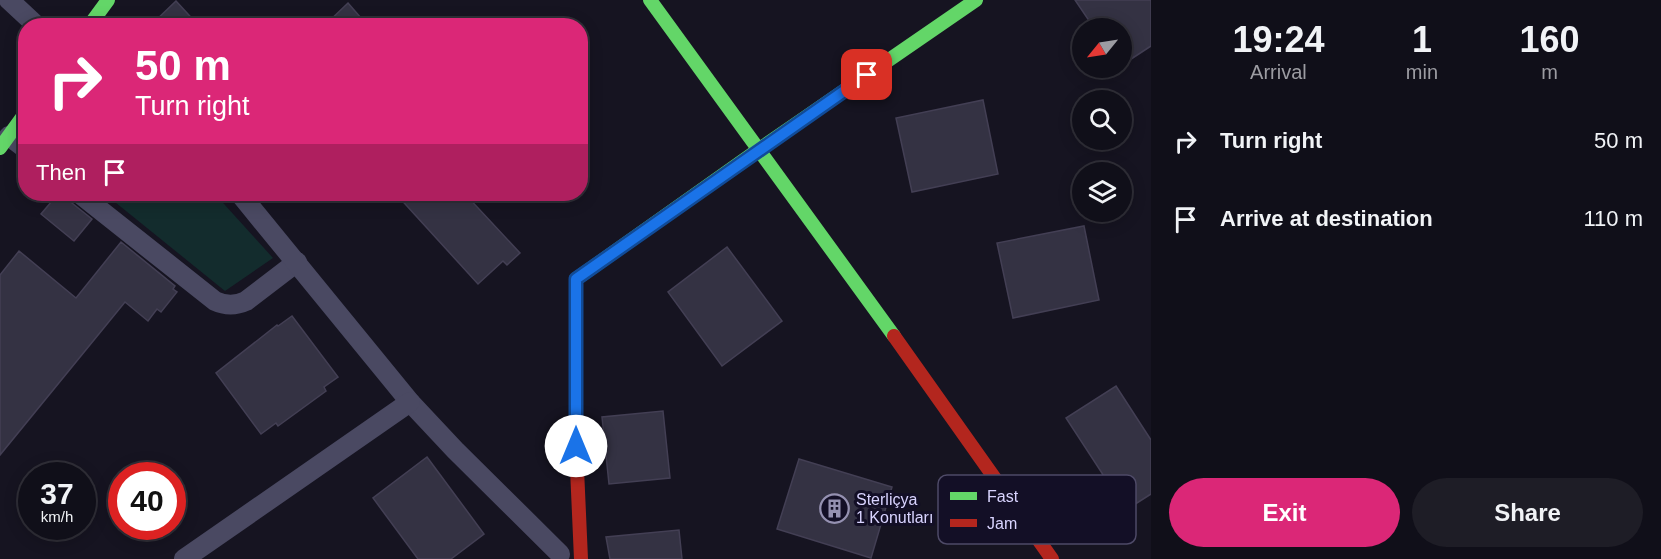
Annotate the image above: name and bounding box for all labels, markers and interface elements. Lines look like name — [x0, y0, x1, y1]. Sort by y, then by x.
north arrow — [1072, 18, 1132, 78]
map controls — [1072, 18, 1132, 222]
text: 19:24 — [1232, 19, 1324, 60]
text: 1 — [1412, 19, 1432, 60]
text: 160 — [1519, 19, 1580, 60]
icon: right — [36, 42, 114, 120]
text: 50 m — [135, 42, 231, 89]
pin — [841, 49, 892, 100]
icon: arrive — [850, 58, 883, 91]
text: Arrival — [1250, 61, 1307, 83]
text: min — [1406, 61, 1438, 83]
text: m — [1541, 61, 1558, 83]
button: search — [1072, 90, 1132, 150]
text: Turn right — [135, 91, 250, 121]
icon: right — [1169, 125, 1202, 158]
text: Turn right — [1220, 128, 1322, 153]
text: 50 m — [1594, 128, 1643, 153]
icon: arrive — [98, 156, 131, 189]
text: Then — [36, 160, 86, 185]
button: layers — [1072, 162, 1132, 222]
icon: arrive — [1169, 203, 1202, 236]
text: Arrive at destination — [1220, 206, 1433, 231]
text: 110 m — [1583, 206, 1643, 231]
position arrow — [544, 414, 608, 478]
speed limit sign: 40 — [108, 462, 186, 540]
legend — [938, 475, 1136, 544]
text: 37 — [40, 477, 74, 510]
button: Exit — [1169, 478, 1400, 547]
button: Share — [1412, 478, 1643, 547]
text: Fast — [987, 488, 1019, 505]
place label: Sterliçya 1 Konutları — [856, 491, 933, 526]
building icon: Sterliçya 1 Konutları — [819, 492, 851, 524]
text: km/h — [41, 508, 73, 525]
text: Jam — [987, 515, 1017, 532]

